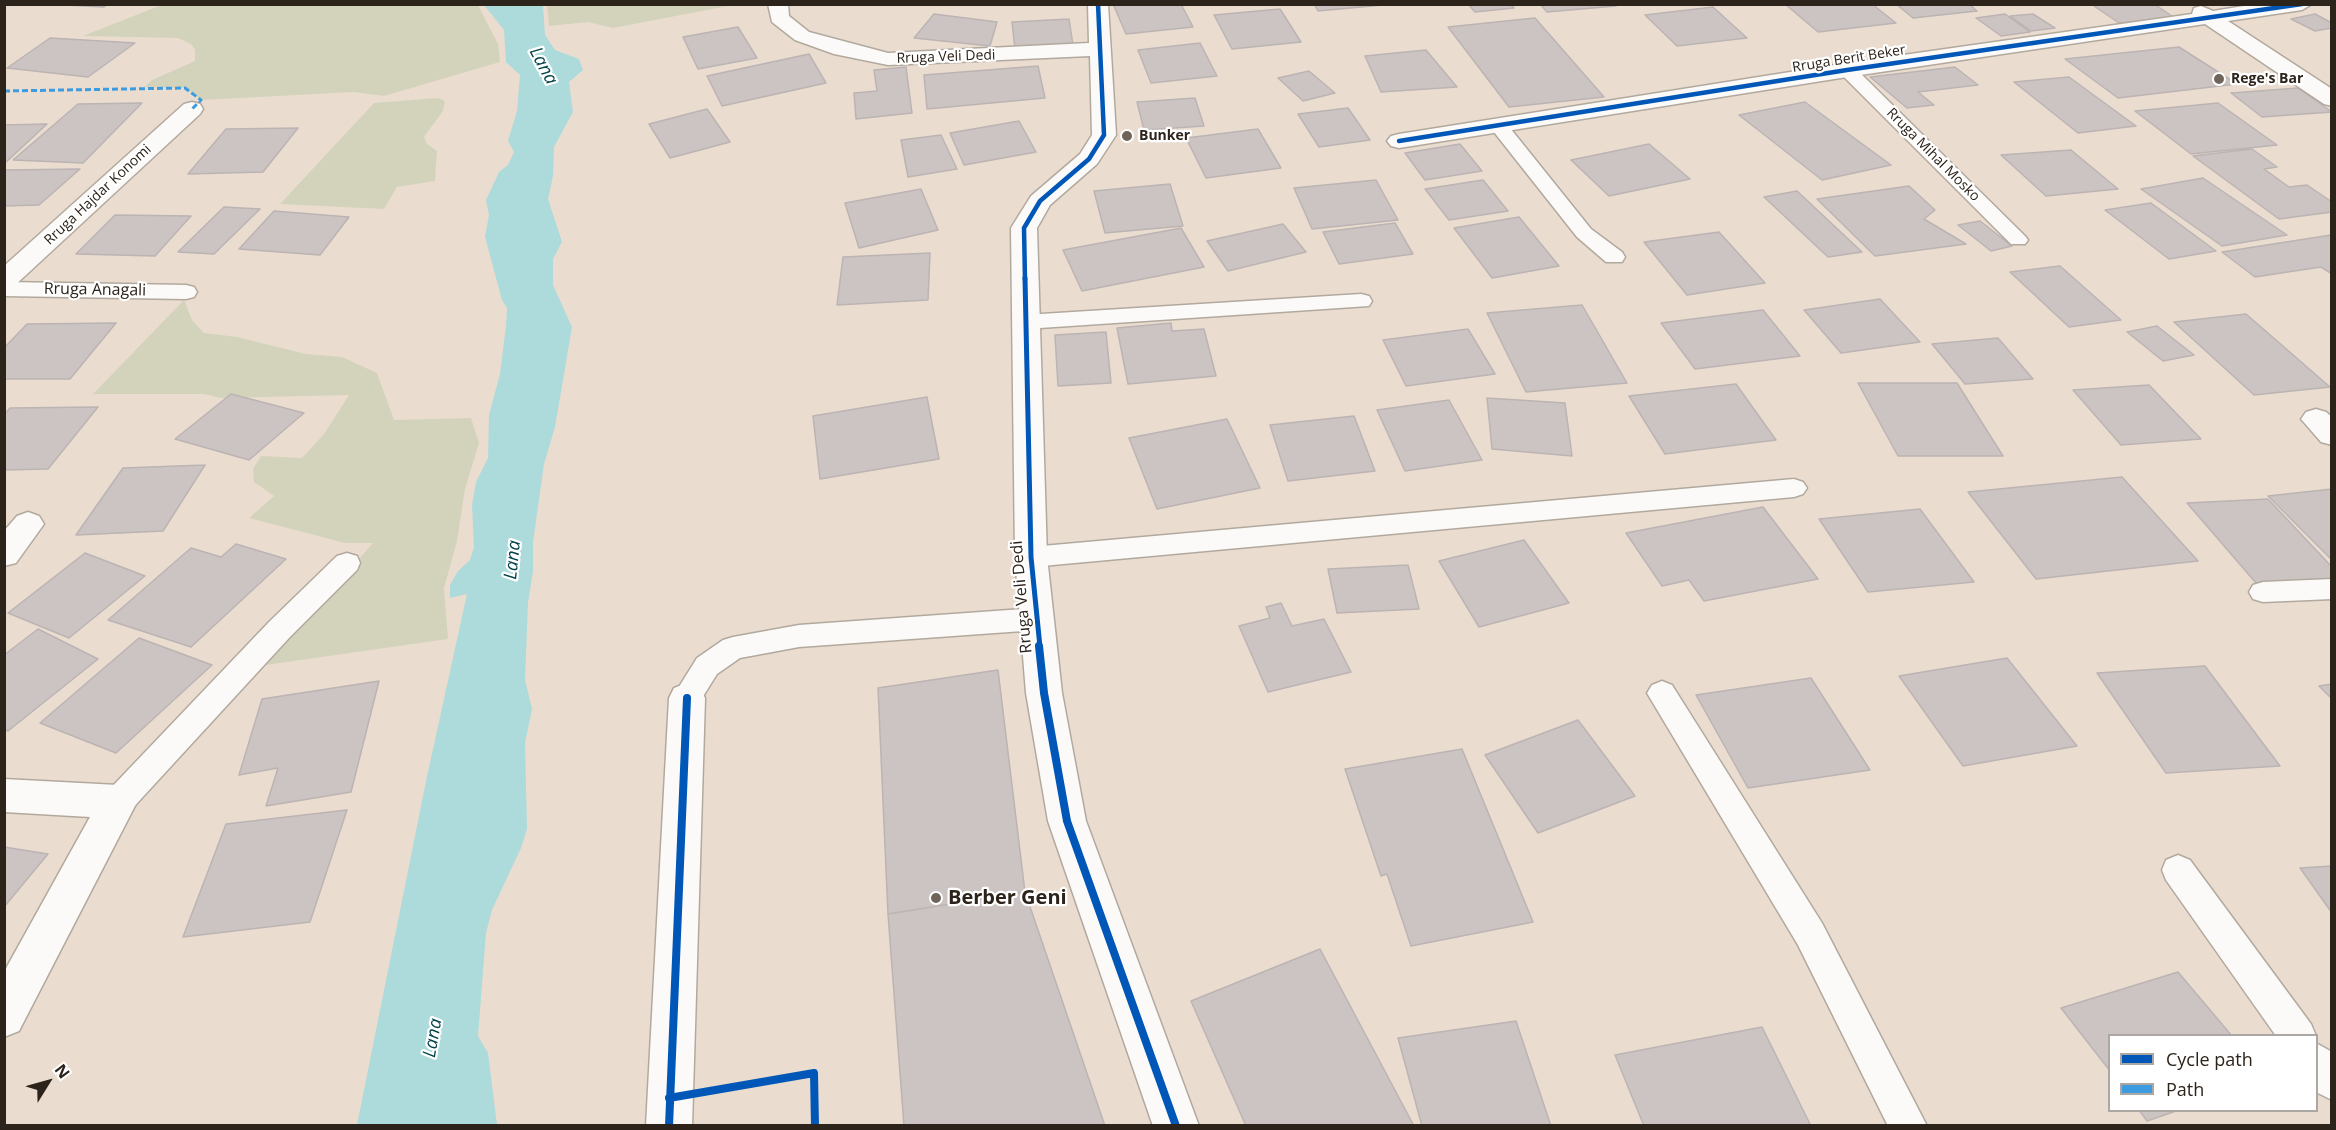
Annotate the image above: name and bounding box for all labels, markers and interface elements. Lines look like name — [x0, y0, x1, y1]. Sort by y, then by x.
street label: Rruga Berit Beker — [1791, 42, 1907, 76]
water label: Lana — [524, 44, 562, 88]
street label: Rruga Veli Dedi — [896, 47, 996, 67]
place label: Rege's Bar — [2231, 71, 2303, 87]
marker: Rege's Bar — [2212, 72, 2226, 86]
street label: Rruga Mihal Mosko — [1883, 105, 1983, 205]
place label: Bunker — [1139, 128, 1190, 144]
marker: Bunker — [1120, 129, 1134, 143]
street label: Rruga Hajdar Konomi — [41, 141, 155, 249]
street label: Rruga Anagali — [44, 280, 146, 300]
water label: Lana — [500, 539, 526, 581]
street label: Rruga Veli Dedi — [1008, 540, 1036, 654]
place label: Berber Geni — [948, 886, 1067, 910]
marker: Berber Geni — [929, 891, 943, 905]
water label: Lana — [419, 1017, 447, 1059]
legend — [2108, 1034, 2318, 1112]
text: Cycle path — [2166, 1047, 2253, 1071]
north arrow — [18, 1052, 78, 1112]
text: N — [50, 1059, 75, 1083]
text: Path — [2166, 1077, 2204, 1101]

